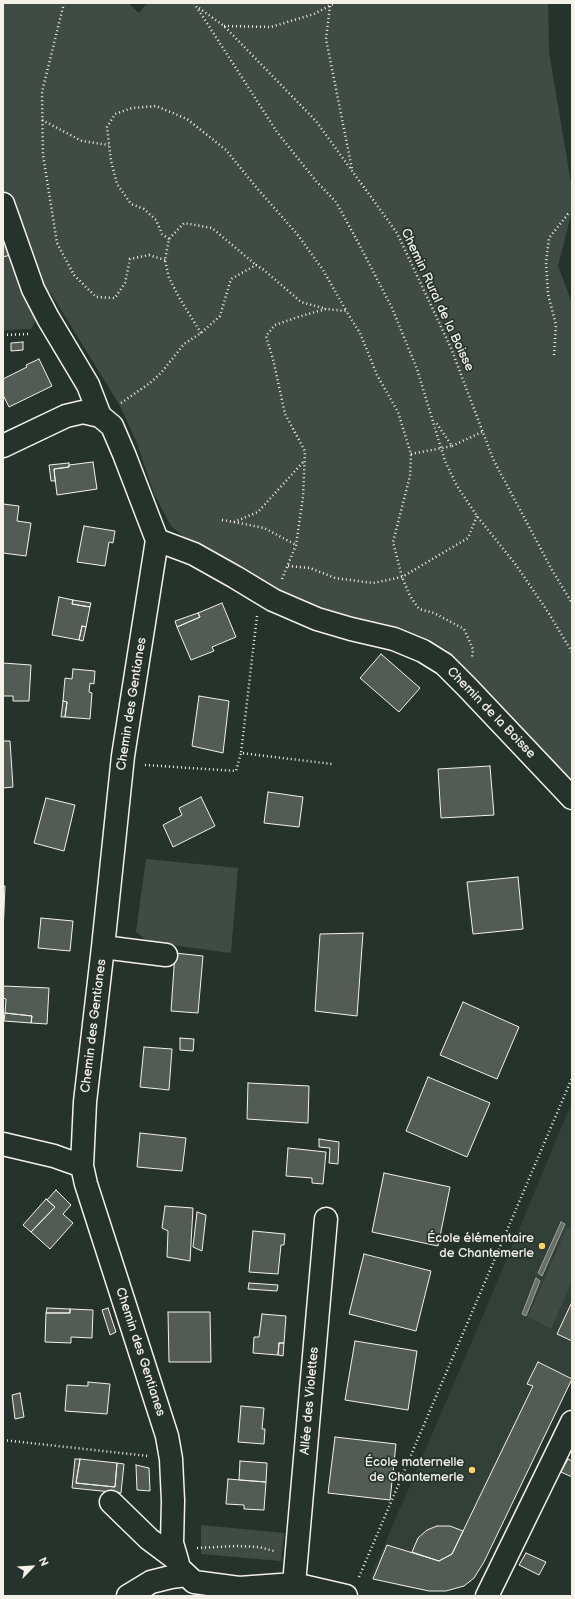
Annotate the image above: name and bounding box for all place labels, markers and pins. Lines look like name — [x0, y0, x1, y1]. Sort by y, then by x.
place label: École élémentaire de Chantemerle — [427, 1231, 534, 1262]
marker: École élémentaire de Chantemerle — [537, 1241, 547, 1251]
place label: École maternelle de Chantemerle — [365, 1455, 464, 1486]
marker: École maternelle de Chantemerle — [467, 1465, 477, 1475]

